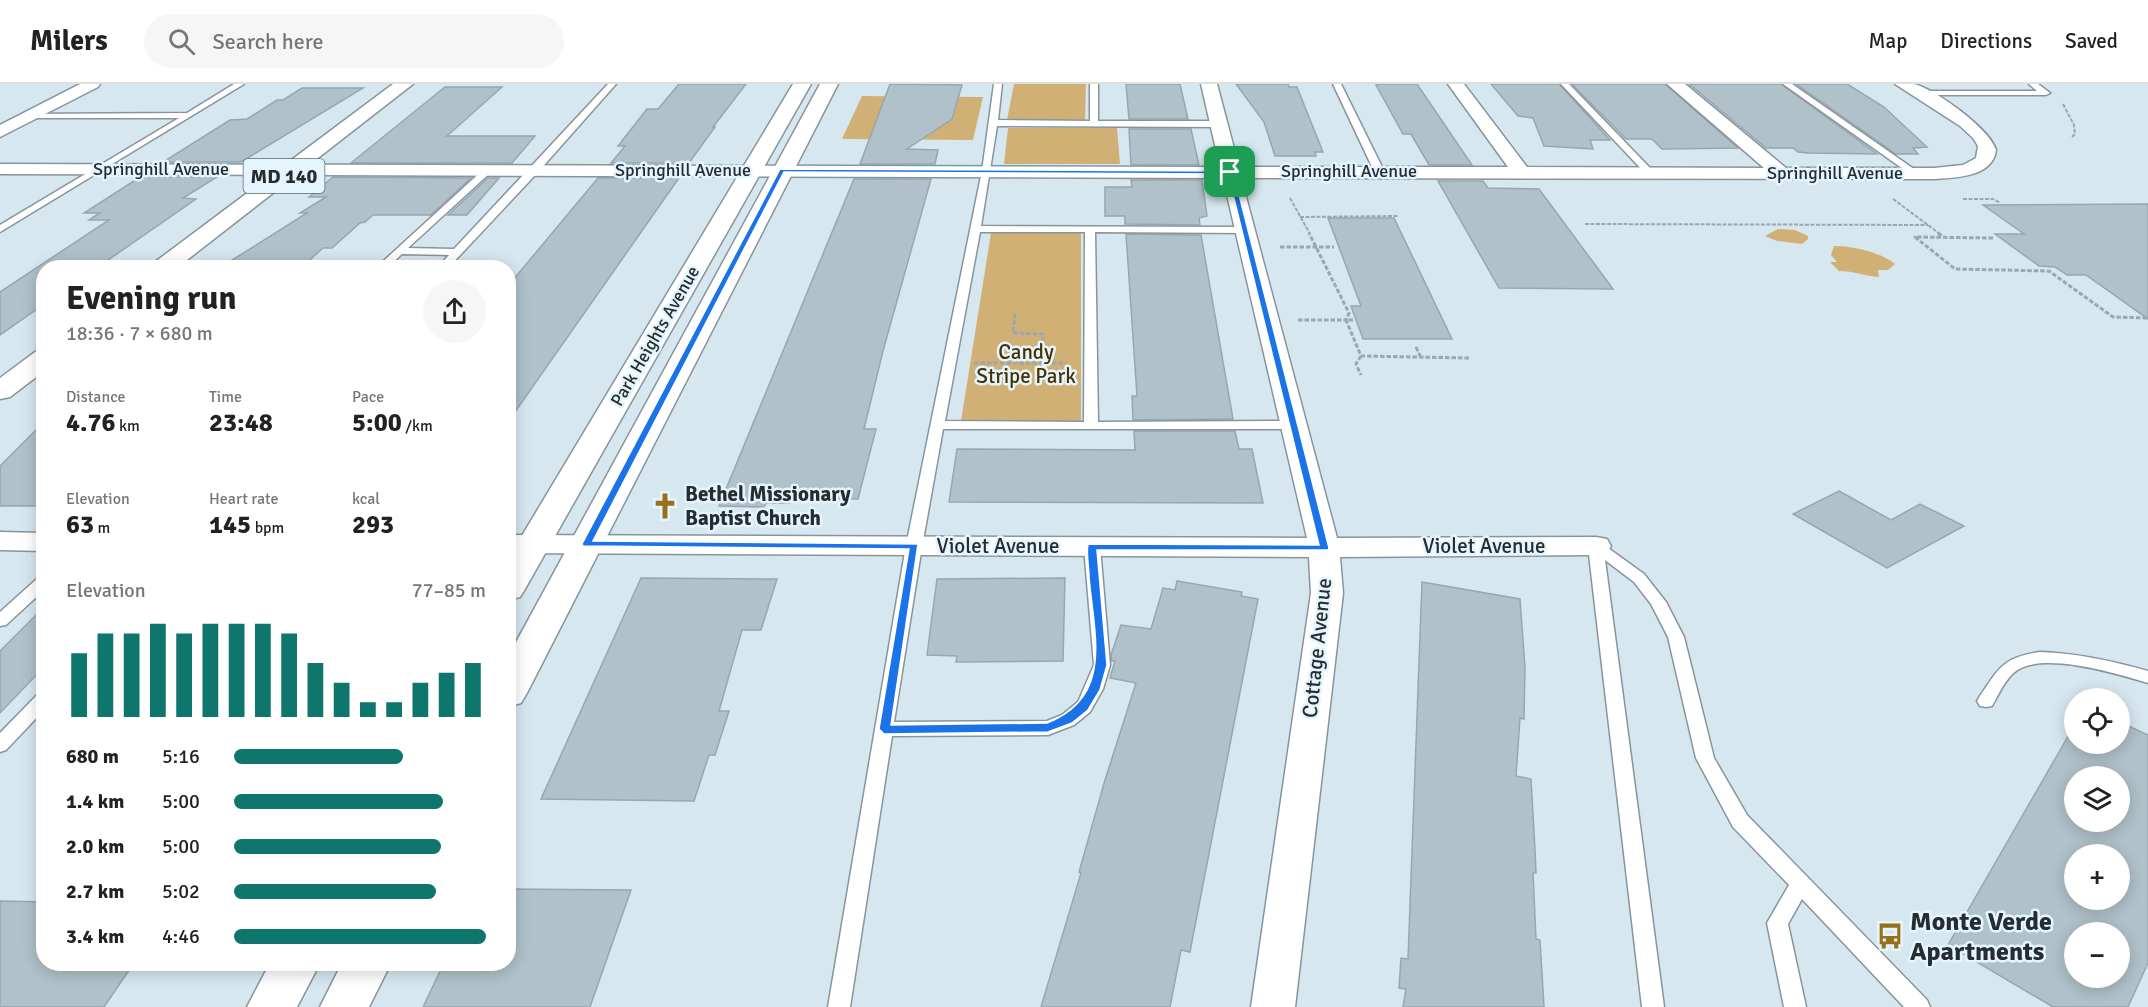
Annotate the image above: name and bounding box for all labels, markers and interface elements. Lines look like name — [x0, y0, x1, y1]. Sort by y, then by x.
search box — [144, 14, 564, 68]
text: Milers — [30, 24, 108, 58]
icon: search — [165, 25, 198, 58]
text: Search here — [213, 28, 324, 55]
text: Map — [1869, 28, 1907, 54]
text: Directions — [1940, 28, 2032, 54]
text: Saved — [2065, 28, 2118, 54]
pin — [1204, 146, 1255, 197]
icon: arrive — [1213, 155, 1246, 188]
street label: Springhill Avenue — [93, 158, 229, 180]
road number: MD 140 — [244, 159, 324, 193]
street label: Springhill Avenue — [615, 159, 751, 181]
street label: Springhill Avenue — [1281, 160, 1417, 182]
street label: Springhill Avenue — [1767, 162, 1903, 184]
street label: Park Heights Avenue — [606, 262, 704, 410]
text: Evening run — [66, 278, 236, 319]
button: share — [423, 280, 486, 343]
text: 18:36 · 7 × 680 m — [66, 321, 213, 346]
park label: Candy Stripe Park — [976, 339, 1076, 389]
text: Distance — [66, 387, 126, 407]
text: Time — [209, 387, 242, 407]
text: Pace — [352, 387, 384, 407]
text: 4.76 — [66, 407, 116, 439]
text: 23:48 — [209, 407, 273, 439]
text: 5:00 — [352, 407, 402, 439]
text: km — [116, 416, 140, 436]
text: /km — [402, 416, 433, 436]
place label: Bethel Missionary Baptist Church — [685, 481, 851, 531]
text: Elevation — [66, 489, 130, 509]
text: Heart rate — [209, 489, 278, 509]
text: kcal — [352, 489, 380, 509]
church icon: Bethel Missionary Baptist Church — [650, 491, 680, 521]
text: 63 — [66, 509, 94, 541]
text: 145 — [209, 509, 251, 541]
text: 293 — [352, 509, 394, 541]
text: m — [94, 518, 110, 538]
text: bpm — [251, 518, 284, 538]
street label: Violet Avenue — [937, 533, 1059, 559]
street label: Violet Avenue — [1423, 533, 1545, 559]
street label: Cottage Avenue — [1297, 577, 1337, 719]
text: Elevation — [66, 578, 146, 603]
text: 77–85 m — [412, 578, 486, 603]
map controls — [2064, 688, 2130, 988]
button: locate — [2064, 688, 2130, 754]
text: 680 m — [66, 744, 119, 769]
text: 5:16 — [162, 744, 200, 769]
button: layers — [2064, 766, 2130, 832]
text: 1.4 km — [66, 789, 124, 814]
text: 5:00 — [162, 789, 200, 814]
text: 2.0 km — [66, 834, 124, 859]
text: 5:00 — [162, 834, 200, 859]
button: + — [2064, 844, 2130, 910]
text: 2.7 km — [66, 879, 124, 904]
text: 5:02 — [162, 879, 200, 904]
place label: Monte Verde Apartments — [1910, 906, 2052, 968]
bus stop icon: Monte Verde Apartments — [1875, 921, 1905, 951]
button: − — [2064, 922, 2130, 988]
text: 3.4 km — [66, 924, 124, 949]
text: 4:46 — [162, 924, 200, 949]

